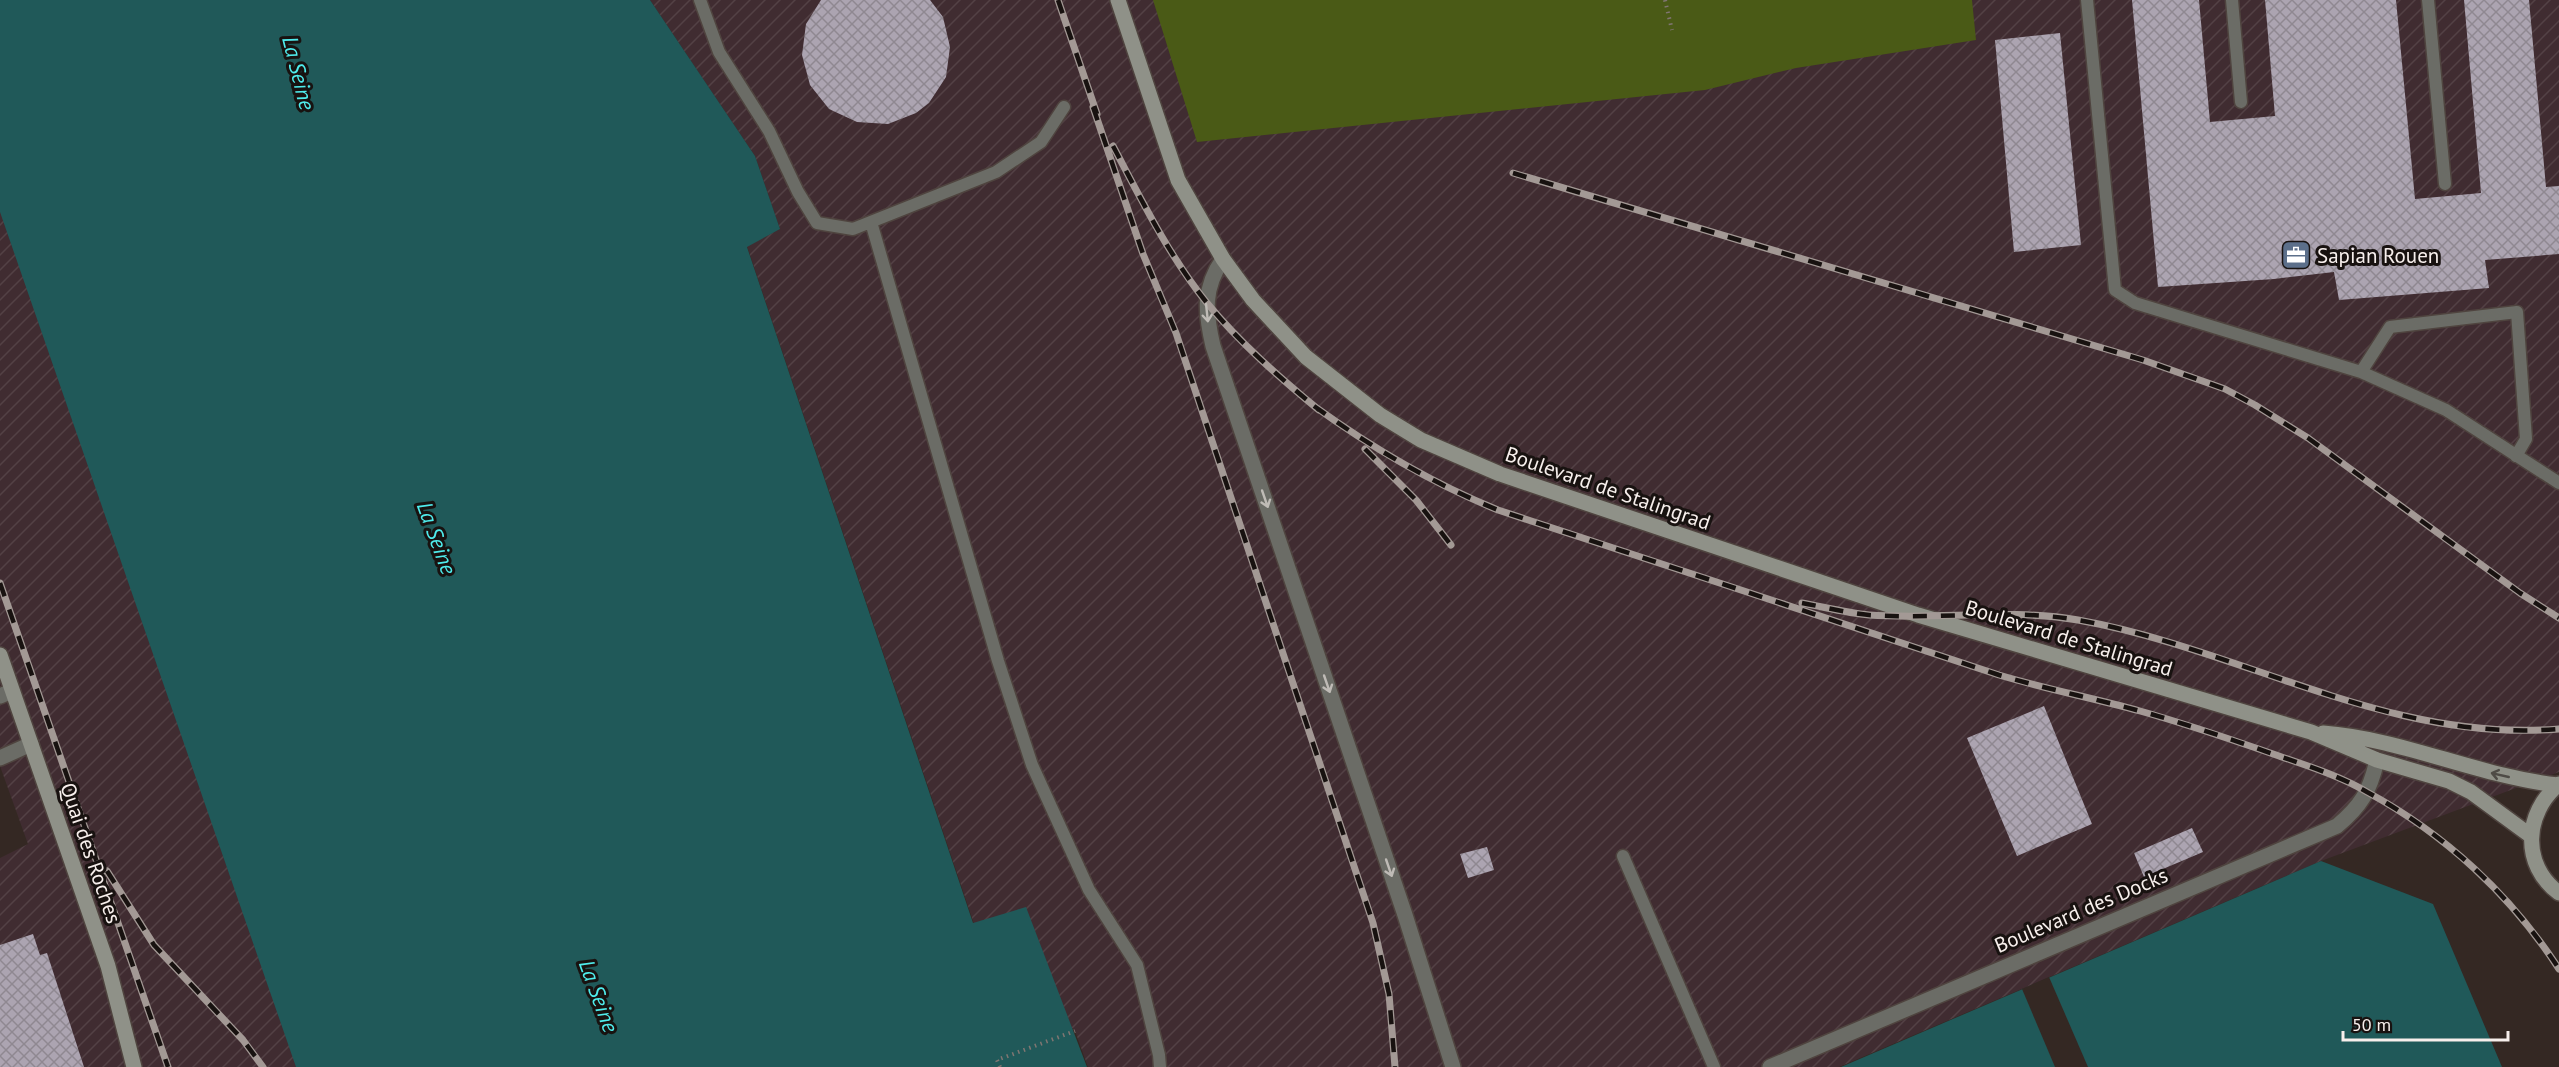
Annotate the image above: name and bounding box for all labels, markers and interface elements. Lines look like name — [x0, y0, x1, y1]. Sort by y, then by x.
water label: La Seine — [276, 33, 322, 114]
office icon: Sapian Rouen — [2280, 239, 2312, 271]
place label: Sapian Rouen — [2317, 242, 2439, 269]
one-way arrow — [1202, 303, 1213, 322]
street label: Boulevard de Stalingrad — [1502, 440, 1714, 536]
one-way arrow — [1260, 489, 1271, 508]
water label: La Seine — [411, 498, 463, 579]
street label: Boulevard de Stalingrad — [1962, 594, 2176, 682]
one-way arrow — [1322, 674, 1333, 693]
one-way arrow — [2491, 769, 2510, 781]
street label: Quai des Roches — [54, 779, 128, 927]
one-way arrow — [1385, 858, 1396, 877]
street label: Boulevard des Docks — [1990, 861, 2172, 959]
water label: La Seine — [573, 956, 625, 1037]
scale bar — [2343, 1004, 2508, 1042]
text: 50 m — [2352, 1013, 2391, 1036]

